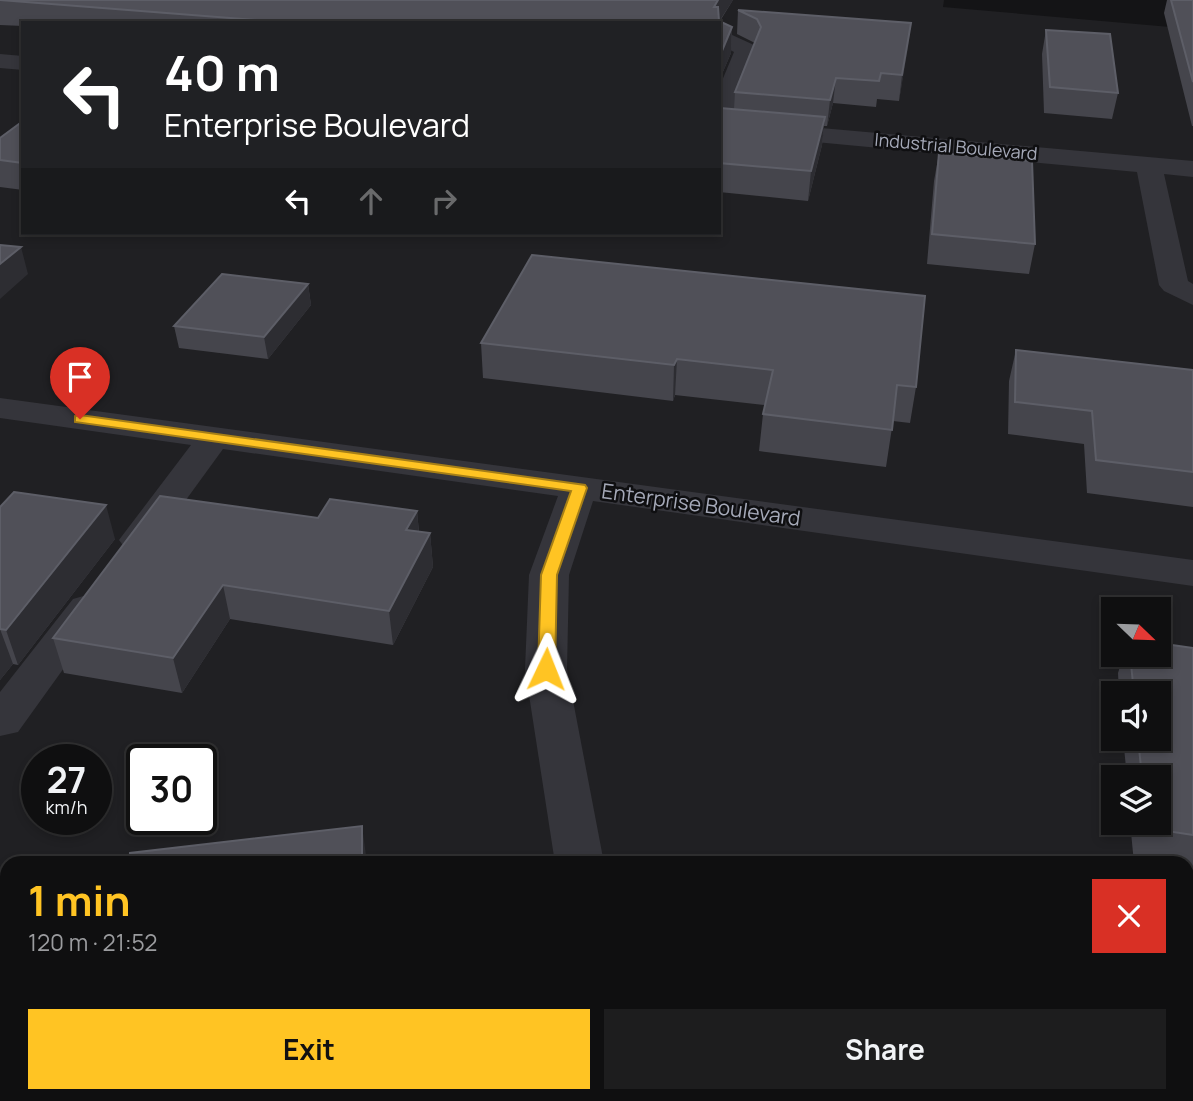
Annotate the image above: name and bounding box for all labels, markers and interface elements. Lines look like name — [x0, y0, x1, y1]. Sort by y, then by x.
text: 40 m — [164, 39, 280, 106]
icon: left — [49, 49, 140, 140]
text: Enterprise Boulevard — [164, 103, 470, 147]
street label: Industrial Boulevard — [874, 127, 1039, 165]
icon: left — [279, 182, 317, 220]
icon: ahead — [352, 182, 390, 220]
icon: right — [425, 182, 463, 220]
pin — [50, 347, 110, 419]
icon: arrive — [61, 358, 99, 396]
street label: Enterprise Boulevard — [600, 476, 802, 532]
north arrow — [1101, 597, 1171, 667]
map controls — [1101, 597, 1171, 835]
position arrow — [509, 632, 583, 706]
button: sound — [1101, 681, 1171, 751]
speed limit sign: 30 — [126, 744, 217, 835]
text: 27 — [47, 756, 86, 804]
button: layers — [1101, 765, 1171, 835]
text: km/h — [46, 795, 87, 819]
text: 1 min — [28, 871, 131, 929]
button: close — [1092, 879, 1166, 953]
text: 120 m · 21:52 — [28, 926, 157, 958]
button: Exit — [28, 1009, 590, 1089]
button: Share — [604, 1009, 1166, 1089]

